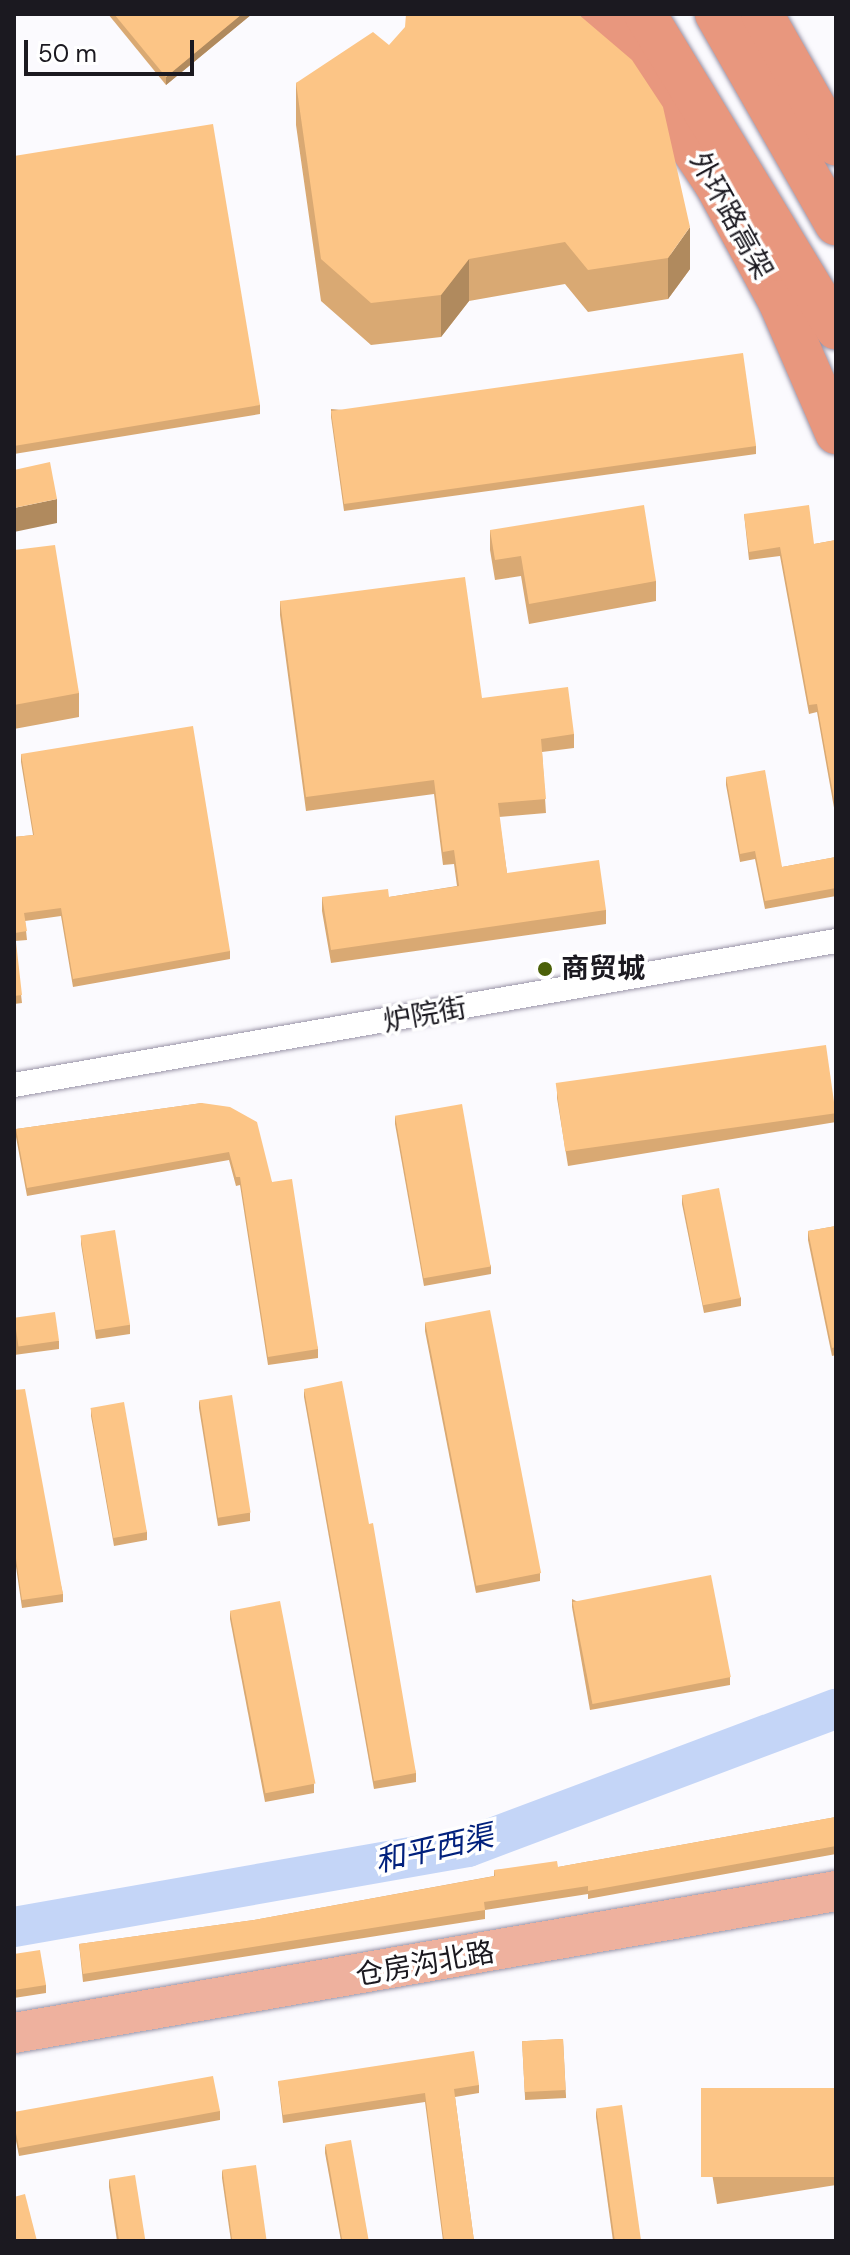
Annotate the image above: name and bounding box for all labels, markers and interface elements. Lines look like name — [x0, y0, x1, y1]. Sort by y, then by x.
scale bar — [28, 24, 198, 74]
text: 50 m — [38, 38, 97, 69]
street label: 外环路高架 — [682, 147, 780, 285]
place label: 商贸城 — [561, 952, 645, 986]
marker: 商贸城 — [536, 960, 554, 978]
street label: 炉院街 — [381, 991, 469, 1039]
water label: 和平西渠 — [371, 1818, 497, 1880]
street label: 仓房沟北路 — [353, 1935, 497, 1993]

